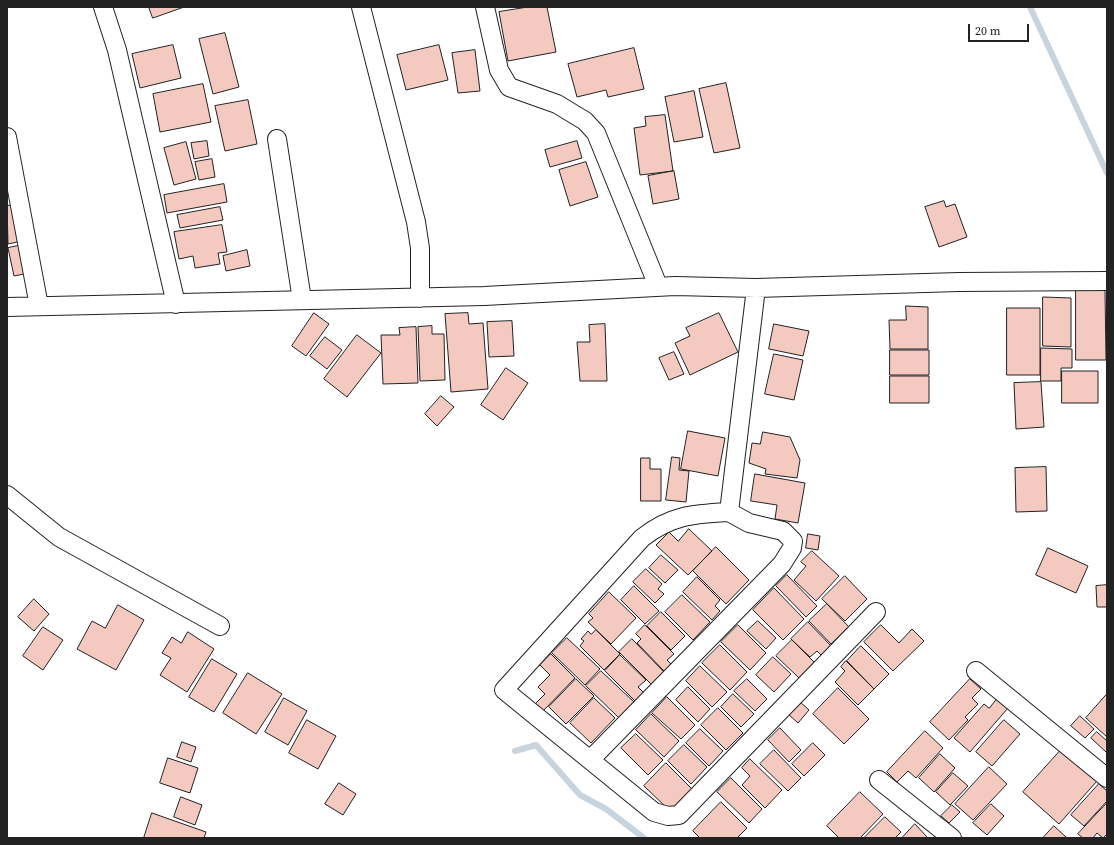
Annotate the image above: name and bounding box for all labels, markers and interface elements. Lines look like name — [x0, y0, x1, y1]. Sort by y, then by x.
scale bar — [970, 16, 1031, 42]
text: 20 m — [975, 23, 1001, 39]

